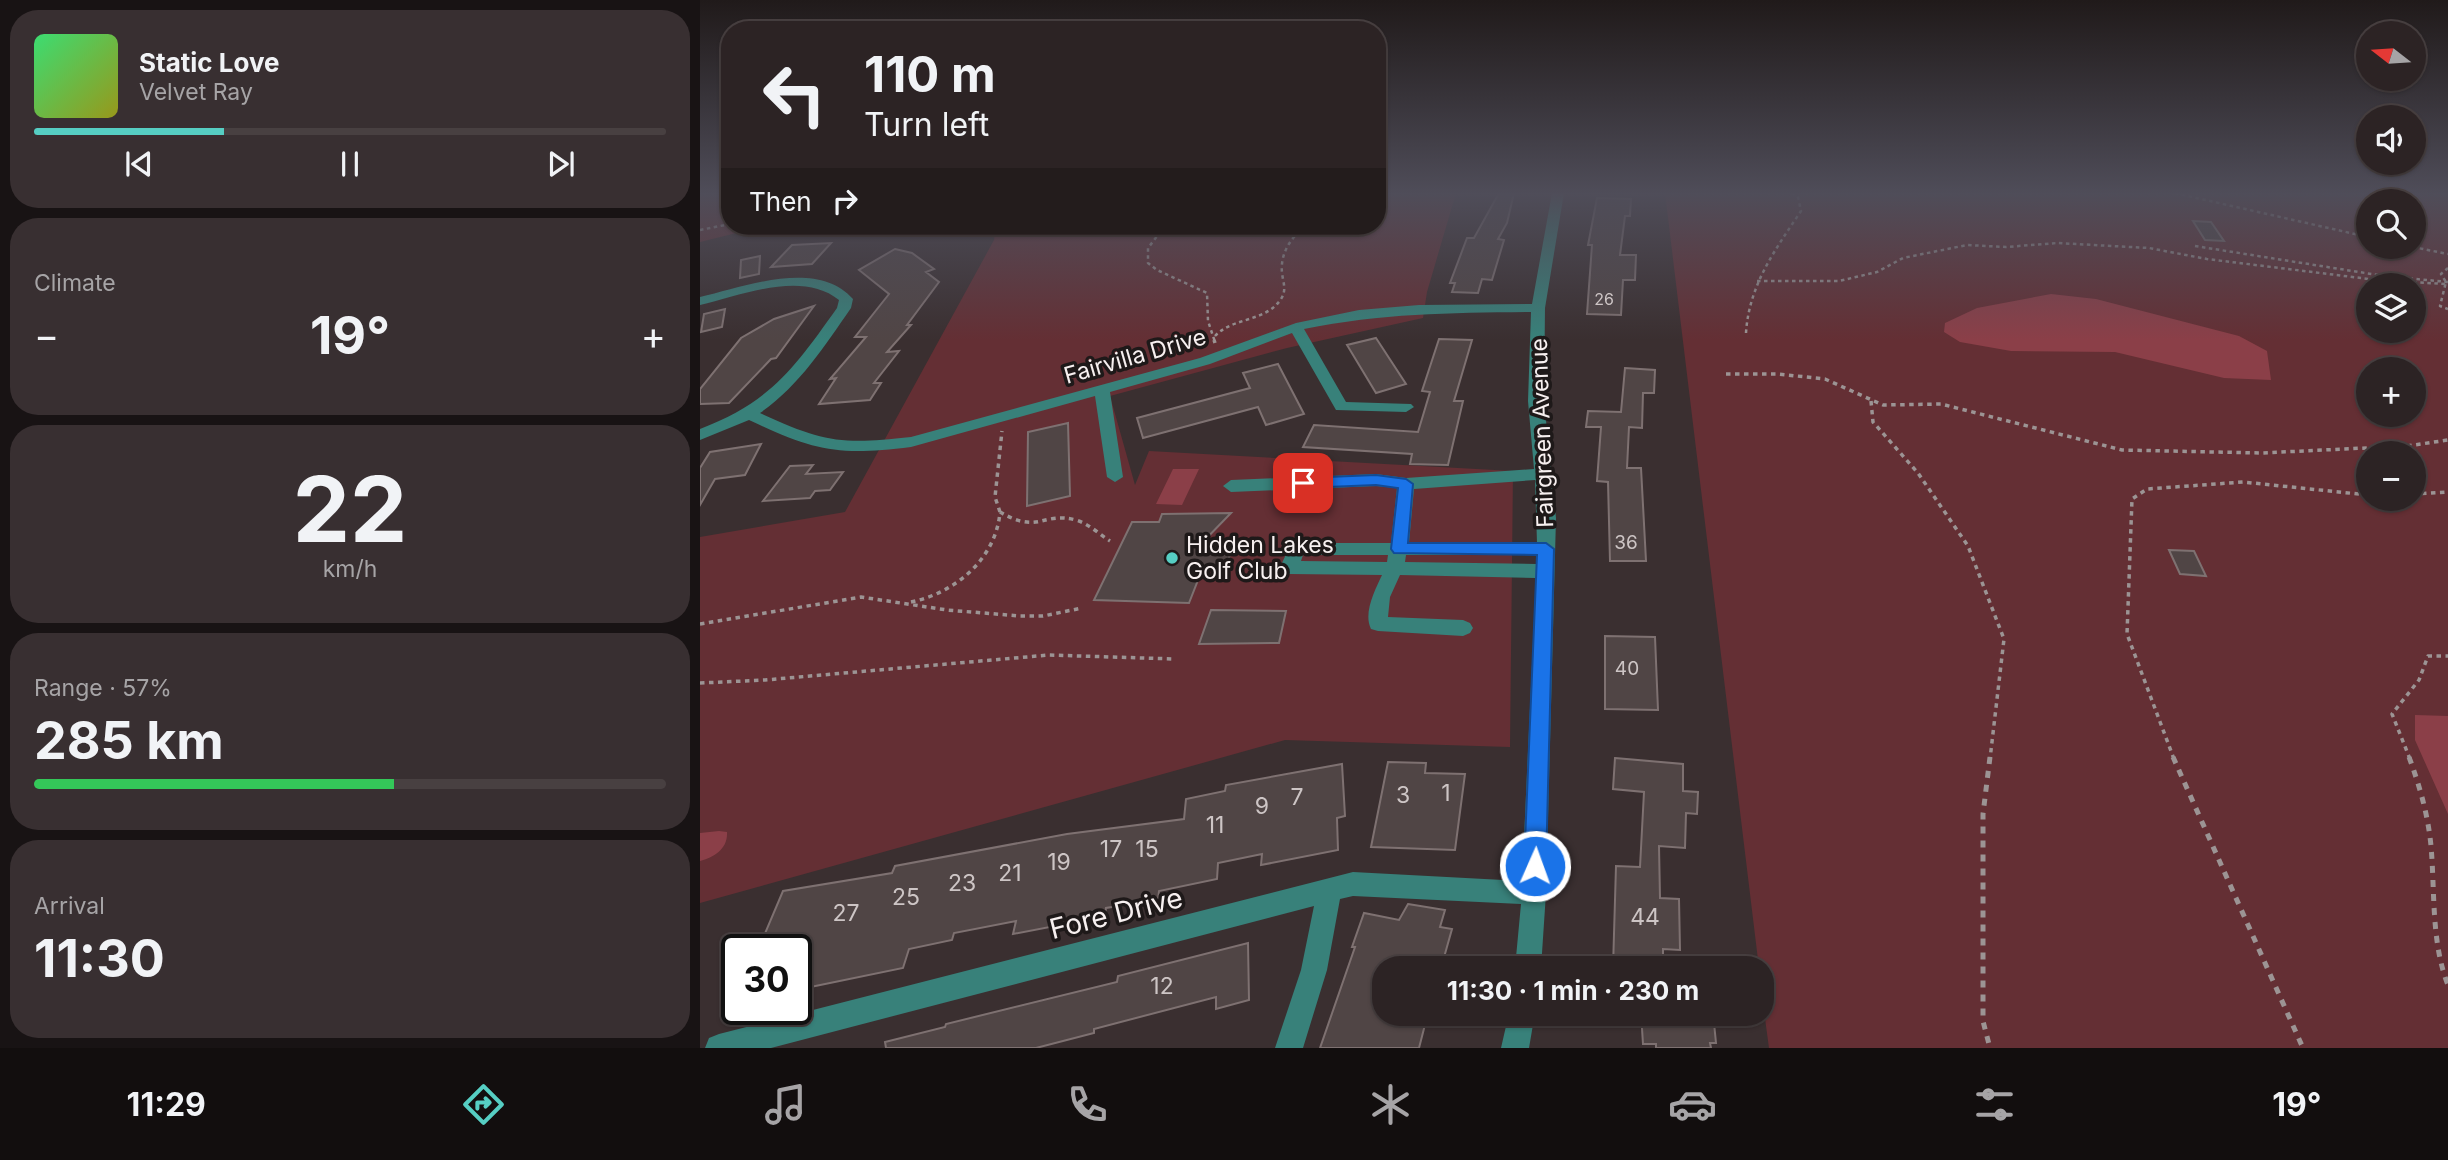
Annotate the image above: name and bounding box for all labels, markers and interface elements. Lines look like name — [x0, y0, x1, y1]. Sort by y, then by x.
north arrow — [2356, 21, 2426, 91]
map controls — [2356, 21, 2426, 511]
text: 110 m — [864, 45, 996, 104]
text: Static Love — [139, 47, 280, 78]
icon: left — [749, 49, 840, 140]
text: Velvet Ray — [139, 78, 253, 106]
text: Turn left — [864, 105, 989, 144]
button: sound — [2356, 105, 2426, 175]
icon: previous — [120, 145, 158, 183]
icon: pause — [331, 145, 369, 183]
icon: next — [542, 145, 580, 183]
icon: right — [826, 182, 864, 220]
text: Then — [749, 186, 812, 217]
button: search — [2356, 189, 2426, 259]
text: Climate — [34, 269, 116, 297]
button: layers — [2356, 273, 2426, 343]
house number: 26 — [1594, 289, 1614, 309]
text: 19° — [310, 304, 390, 367]
text: − — [34, 312, 59, 358]
text: + — [641, 312, 666, 358]
street label: Fairvilla Drive — [1061, 322, 1209, 390]
street label: Fairgreen Avenue — [1525, 338, 1559, 528]
button: + — [2356, 357, 2426, 427]
button: − — [2356, 441, 2426, 511]
pin — [1273, 453, 1333, 513]
text: 22 — [293, 454, 407, 564]
icon: arrive — [1284, 464, 1322, 502]
place label: Hidden Lakes Golf Club — [1186, 531, 1334, 585]
house number: 36 — [1614, 531, 1638, 554]
marker: Hidden Lakes Golf Club — [1164, 550, 1180, 566]
text: km/h — [323, 555, 377, 583]
house number: 40 — [1615, 657, 1639, 680]
text: Range · 57% — [34, 674, 172, 702]
text: 285 km — [34, 709, 224, 772]
house number: 1 — [1441, 779, 1451, 807]
house number: 3 — [1396, 781, 1410, 809]
house number: 7 — [1290, 783, 1304, 811]
house number: 9 — [1255, 792, 1269, 820]
house number: 11 — [1206, 811, 1224, 839]
position arrow — [1498, 829, 1572, 903]
house number: 17 — [1100, 835, 1122, 863]
house number: 15 — [1135, 835, 1159, 863]
house number: 19 — [1047, 848, 1071, 876]
house number: 21 — [998, 859, 1022, 887]
house number: 23 — [948, 869, 976, 897]
street label: Fore Drive — [1046, 880, 1186, 946]
house number: 25 — [892, 883, 920, 911]
text: Arrival — [34, 892, 105, 920]
house number: 27 — [832, 899, 860, 927]
house number: 44 — [1630, 903, 1660, 931]
text: 11:30 — [34, 927, 165, 990]
speed limit sign: 30 — [721, 934, 812, 1025]
house number: 12 — [1150, 972, 1174, 1000]
text: 11:30 · 1 min · 230 m — [1447, 975, 1699, 1006]
icon: directions — [459, 1080, 508, 1129]
icon: music — [761, 1080, 810, 1129]
icon: phone — [1063, 1080, 1112, 1129]
icon: climate — [1366, 1080, 1415, 1129]
icon: car — [1668, 1080, 1717, 1129]
icon: filters — [1970, 1080, 2019, 1129]
text: 11:29 — [127, 1085, 206, 1124]
text: 19° — [2272, 1085, 2321, 1124]

